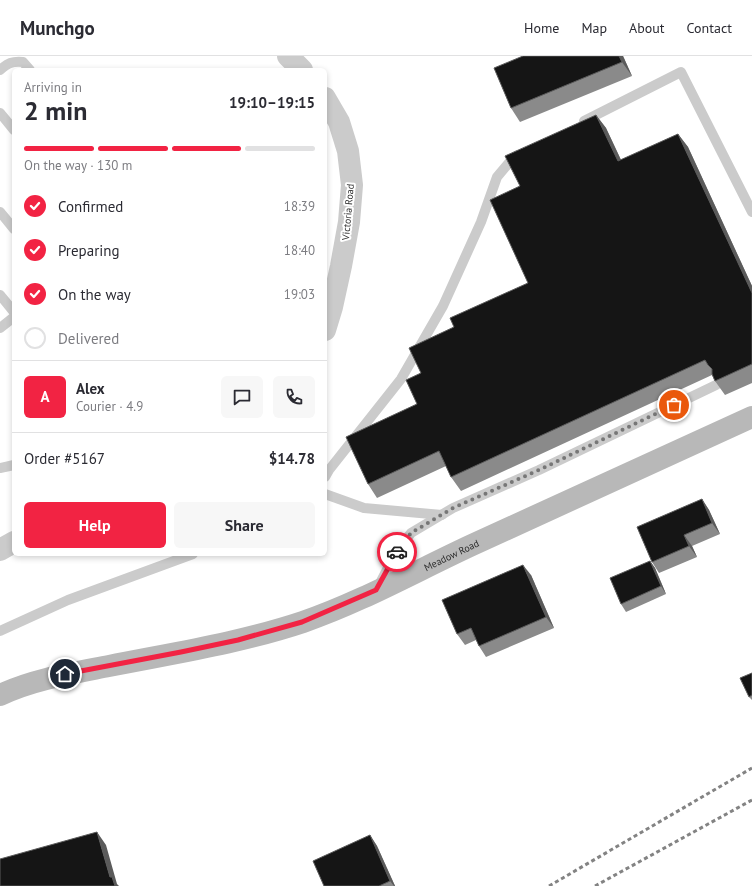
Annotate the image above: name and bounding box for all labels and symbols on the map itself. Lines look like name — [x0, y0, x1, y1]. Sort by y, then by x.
street label: Victoria Road — [339, 183, 357, 242]
pin — [657, 388, 691, 422]
courier — [377, 532, 417, 572]
street label: Meadow Road — [422, 536, 481, 574]
pin — [48, 657, 82, 691]

